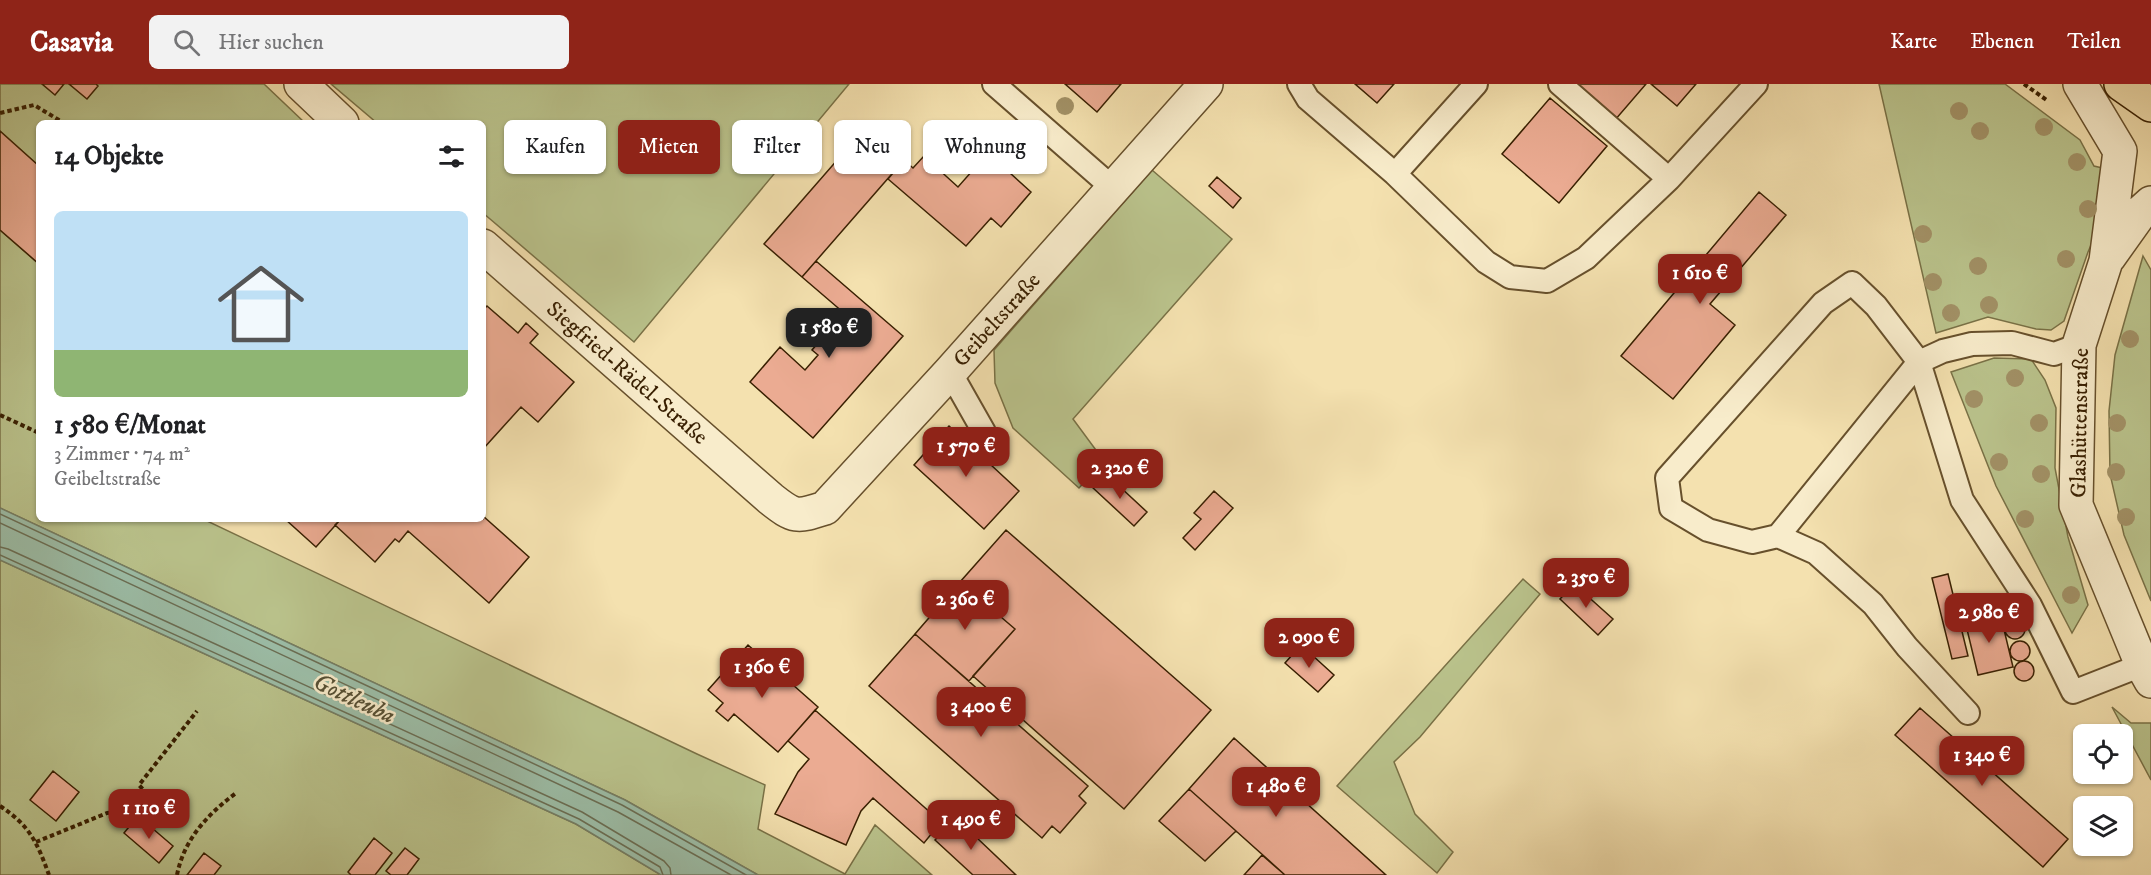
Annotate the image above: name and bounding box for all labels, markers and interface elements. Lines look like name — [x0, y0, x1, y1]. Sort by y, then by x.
search box — [149, 15, 569, 69]
text: Casavia — [30, 25, 113, 60]
icon: search — [170, 26, 203, 59]
text: Hier suchen — [218, 29, 324, 56]
text: Karte — [1890, 29, 1937, 55]
text: Ebenen — [1970, 29, 2034, 55]
text: Teilen — [2067, 29, 2121, 55]
chip: Kaufen — [504, 120, 606, 174]
chip: Mieten — [618, 120, 720, 174]
chip: Filter — [732, 120, 822, 174]
chip: Neu — [834, 120, 911, 174]
chip: Wohnung — [923, 120, 1047, 174]
text: 14 Objekte — [54, 140, 164, 173]
icon: filters — [435, 140, 468, 173]
icon: home — [207, 250, 315, 358]
pin: 1 610 € — [1645, 254, 1755, 305]
text: 1 610 € — [1672, 261, 1728, 286]
street label: Geibeltstraße — [948, 267, 1046, 373]
street label: Siegfried-Rädel-Straße — [541, 296, 713, 450]
pin: 1 580 € — [774, 308, 884, 359]
text: 1 580 € — [800, 315, 858, 340]
street label: Glashüttenstraße — [2065, 348, 2095, 498]
text: 1 580 €/Monat — [54, 409, 206, 442]
pin: 1 570 € — [911, 427, 1021, 478]
text: 1 570 € — [937, 434, 995, 459]
text: 3 Zimmer · 74 m² — [54, 442, 190, 467]
pin: 2 320 € — [1065, 449, 1175, 500]
text: 2 320 € — [1091, 456, 1149, 481]
text: Geibeltstraße — [54, 467, 161, 492]
pin: 2 350 € — [1531, 558, 1641, 609]
text: 2 350 € — [1557, 565, 1615, 590]
pin: 2 360 € — [910, 580, 1020, 631]
text: 2 360 € — [936, 587, 994, 612]
pin: 2 980 € — [1934, 593, 2044, 644]
text: 2 980 € — [1959, 600, 2019, 625]
pin: 2 090 € — [1254, 618, 1364, 669]
text: 2 090 € — [1278, 625, 1340, 650]
pin: 1 360 € — [707, 648, 817, 699]
text: 1 360 € — [734, 655, 790, 680]
water label: Gottleuba — [308, 667, 400, 731]
pin: 3 400 € — [926, 687, 1036, 738]
text: 3 400 € — [951, 694, 1011, 719]
map controls — [2073, 724, 2133, 856]
button: locate — [2073, 724, 2133, 784]
pin: 1 340 € — [1927, 736, 2037, 787]
text: 1 340 € — [1953, 743, 2011, 768]
pin: 1 480 € — [1221, 767, 1331, 818]
text: 1 480 € — [1246, 774, 1306, 799]
pin: 1 110 € — [94, 789, 204, 840]
text: 1 110 € — [122, 796, 176, 821]
button: layers — [2073, 796, 2133, 856]
pin: 1 490 € — [916, 800, 1026, 851]
text: 1 490 € — [941, 807, 1001, 832]

